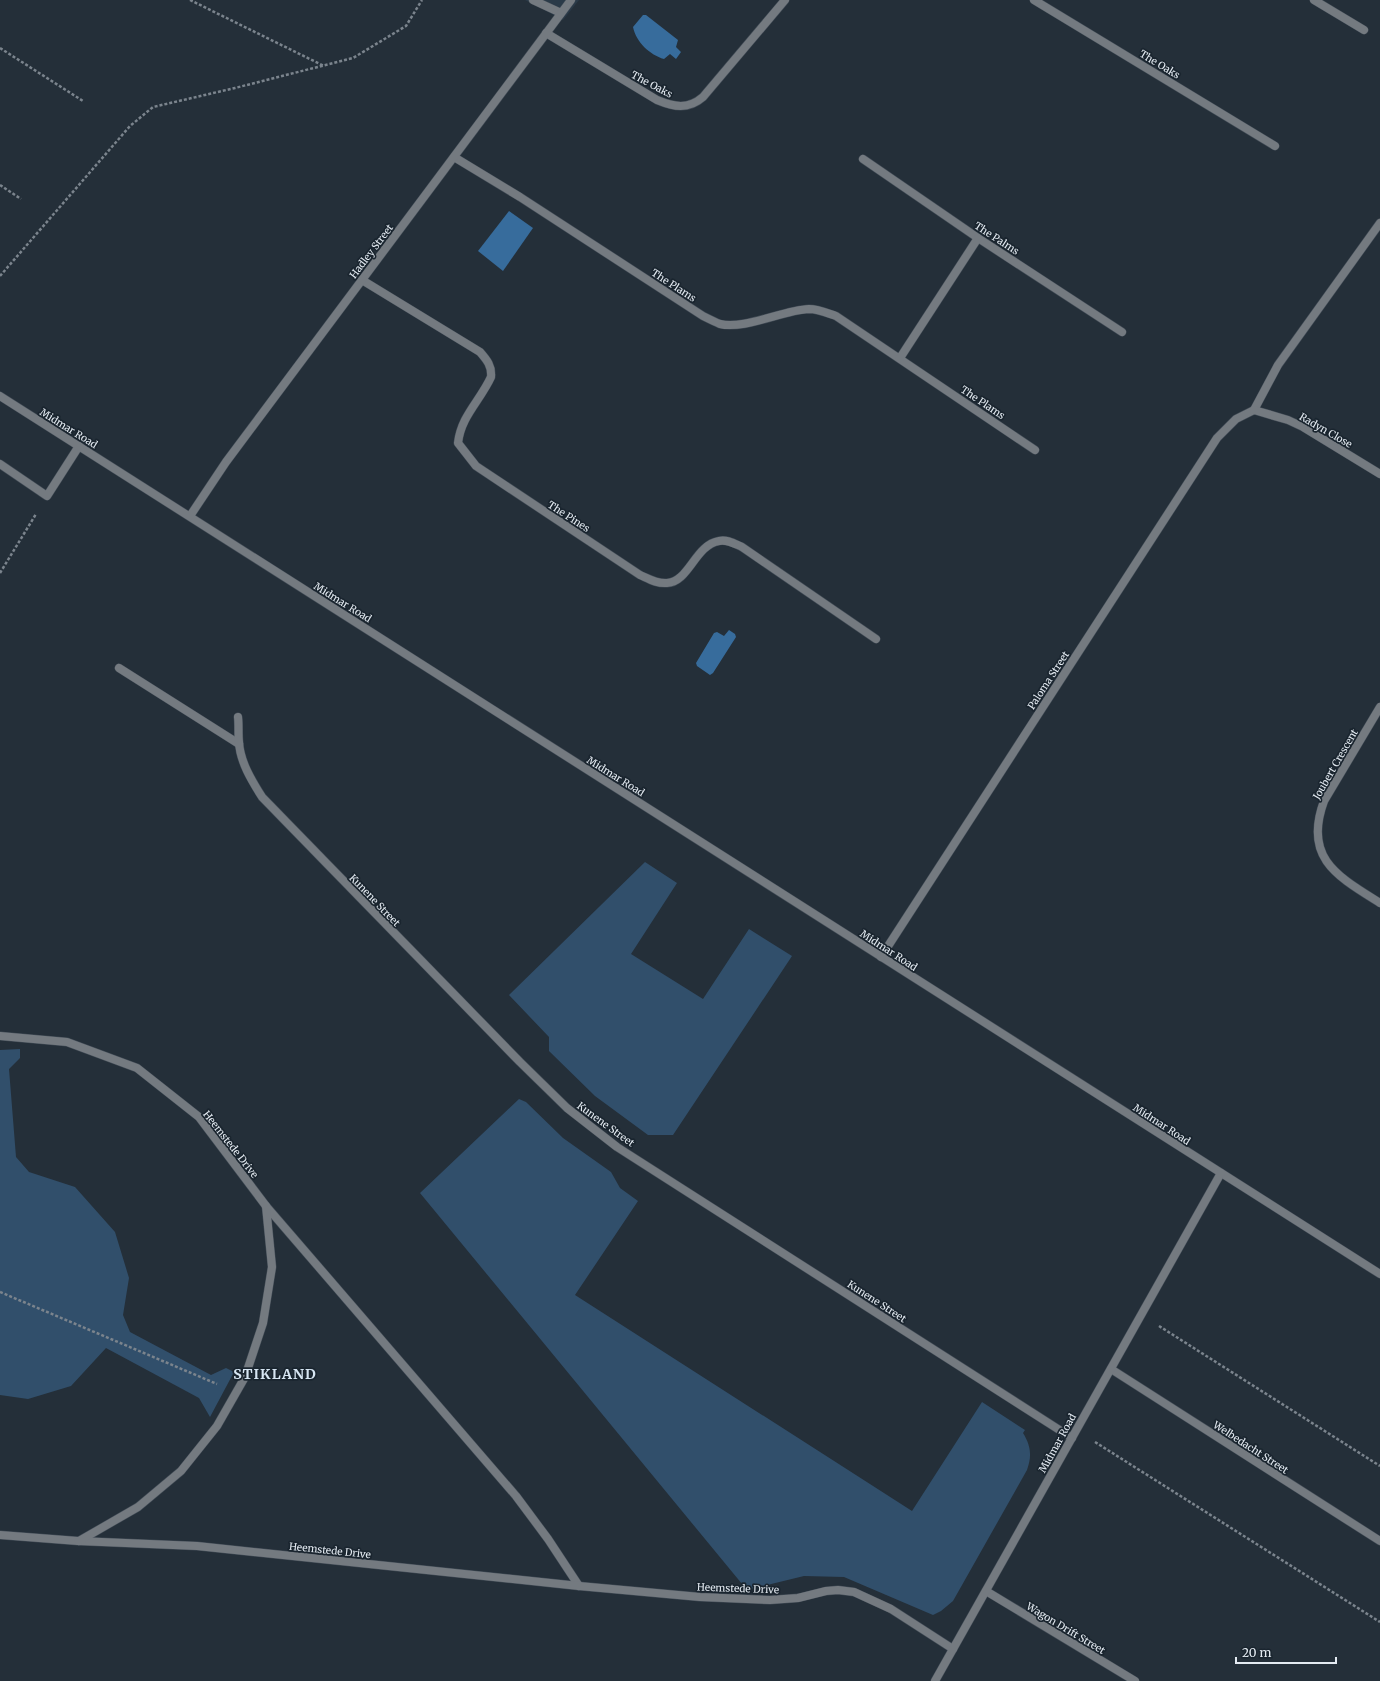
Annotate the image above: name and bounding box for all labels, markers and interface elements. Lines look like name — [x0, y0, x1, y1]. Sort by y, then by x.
street label: The Oaks — [1137, 47, 1182, 82]
street label: The Oaks — [629, 68, 675, 101]
street label: The Palms — [972, 219, 1022, 258]
street label: Hadley Street — [347, 222, 396, 281]
street label: The Plams — [649, 266, 699, 305]
street label: The Plams — [958, 383, 1007, 422]
street label: Midmar Road — [37, 406, 100, 451]
street label: Radyn Close — [1297, 410, 1354, 451]
street label: The Pines — [545, 498, 592, 535]
street label: Midmar Road — [311, 580, 374, 625]
street label: Paloma Street — [1025, 649, 1072, 712]
street label: Joubert Crescent — [1310, 727, 1361, 803]
street label: Midmar Road — [584, 754, 647, 799]
street label: Kunene Street — [346, 871, 403, 929]
street label: Midmar Road — [858, 927, 920, 974]
street label: Kunene Street — [574, 1099, 637, 1150]
street label: Midmar Road — [1131, 1101, 1193, 1148]
street label: Heemstede Drive — [200, 1108, 261, 1181]
street label: Kunene Street — [845, 1278, 909, 1325]
district label: STIKLAND — [233, 1365, 317, 1383]
street label: Midmar Road — [1036, 1411, 1079, 1475]
street label: Welbedacht Street — [1210, 1418, 1291, 1477]
street label: Heemstede Drive — [288, 1540, 371, 1561]
street label: Heemstede Drive — [697, 1581, 779, 1596]
street label: Wagon Drift Street — [1023, 1599, 1108, 1657]
scale bar — [1236, 1639, 1336, 1665]
text: 20 m — [1242, 1645, 1271, 1660]

